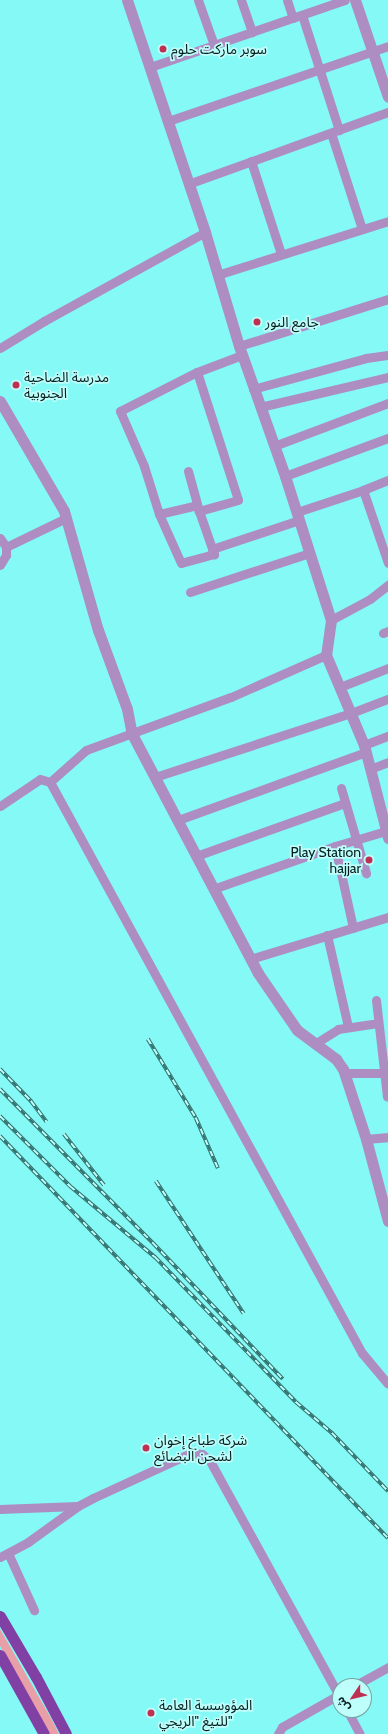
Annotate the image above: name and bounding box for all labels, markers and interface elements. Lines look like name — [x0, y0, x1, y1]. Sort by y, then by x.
place label: سوبر ماركت حلوم — [171, 41, 267, 57]
marker: سوبر ماركت حلوم — [158, 44, 168, 54]
place label: جامع النور — [265, 314, 319, 330]
marker: جامع النور — [252, 317, 262, 327]
place label: مدرسة الضاحية الجنوبية — [24, 369, 109, 402]
marker: مدرسة الضاحية الجنوبية — [11, 380, 21, 390]
place label: Play Station hajjar — [291, 844, 361, 876]
marker: Play Station hajjar — [364, 855, 374, 865]
place label: شركة طباخ إخوان لشحن البضائع — [154, 1432, 247, 1464]
marker: شركة طباخ إخوان لشحن البضائع — [141, 1443, 151, 1453]
north arrow — [332, 1678, 372, 1718]
text: ش — [333, 1694, 353, 1715]
place label: المؤوسسة العامة للتيغ "الريجي" — [159, 1697, 252, 1730]
marker: المؤوسسة العامة للتيغ "الريجي" — [146, 1708, 156, 1718]

